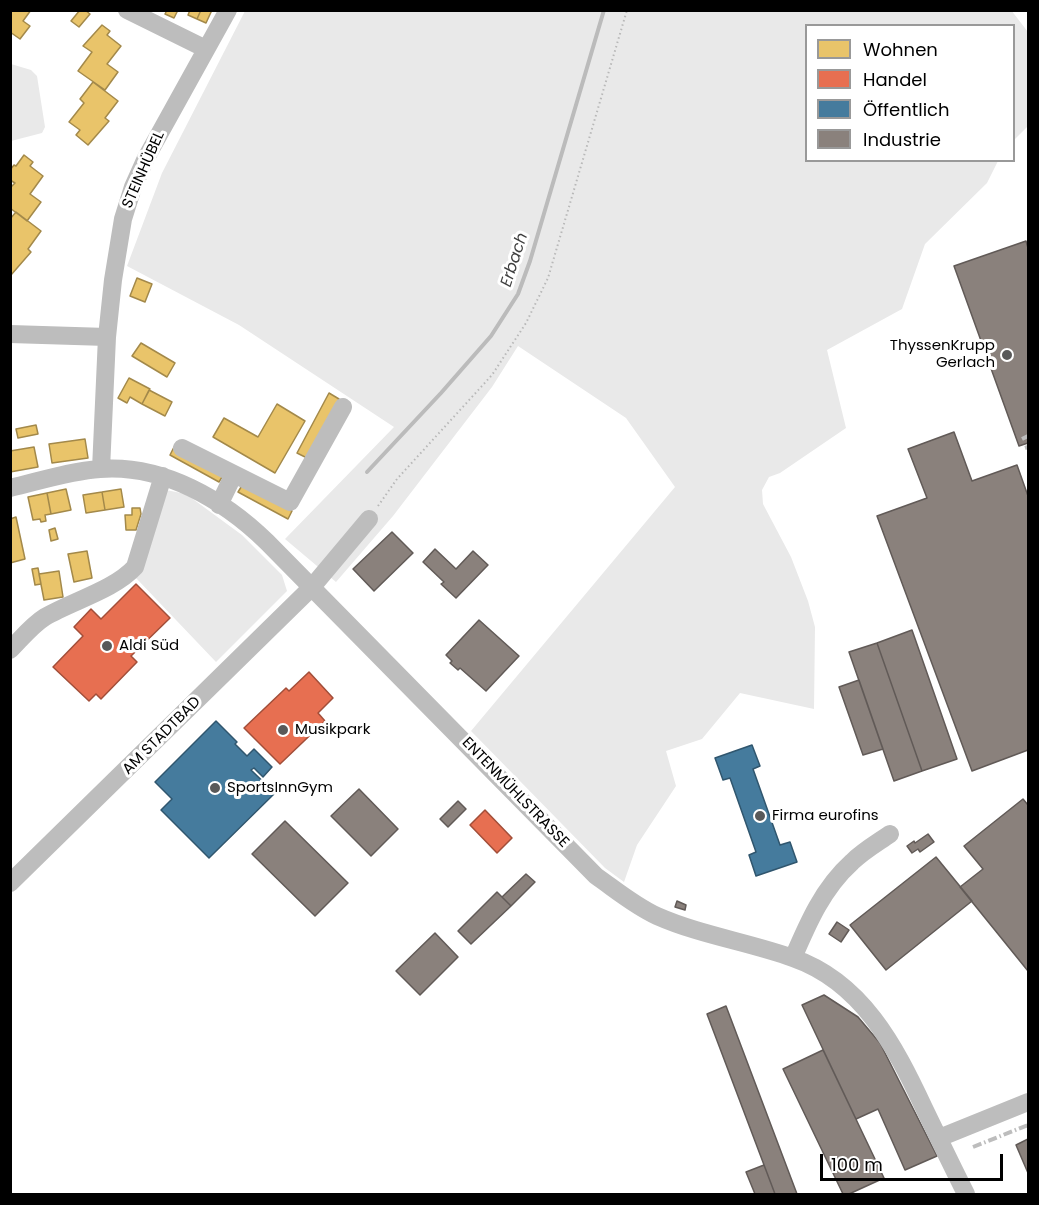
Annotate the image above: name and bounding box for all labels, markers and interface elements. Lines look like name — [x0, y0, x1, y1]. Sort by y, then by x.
legend — [805, 24, 1015, 162]
text: Wohnen — [863, 37, 938, 62]
text: Handel — [863, 67, 927, 92]
text: Öffentlich — [863, 97, 950, 122]
text: Industrie — [863, 127, 941, 152]
street label: STEINHÜBEL — [119, 129, 169, 211]
water label: Erbach — [497, 231, 533, 289]
place label: ThyssenKrupp Gerlach — [890, 337, 995, 372]
marker: ThyssenKrupp Gerlach — [1000, 348, 1014, 362]
place label: Aldi Süd — [119, 637, 179, 655]
marker: Aldi Süd — [100, 639, 114, 653]
street label: AM STADTBAD — [119, 693, 205, 779]
place label: Musikpark — [295, 721, 370, 739]
marker: Musikpark — [276, 723, 290, 737]
street label: ENTENMÜHLSTRASSE — [458, 734, 572, 852]
place label: SportsInnGym — [227, 779, 333, 797]
marker: SportsInnGym — [208, 781, 222, 795]
place label: Firma eurofins — [772, 807, 879, 825]
marker: Firma eurofins — [753, 809, 767, 823]
scale bar — [823, 1142, 1006, 1180]
text: 100 m — [831, 1152, 883, 1177]

